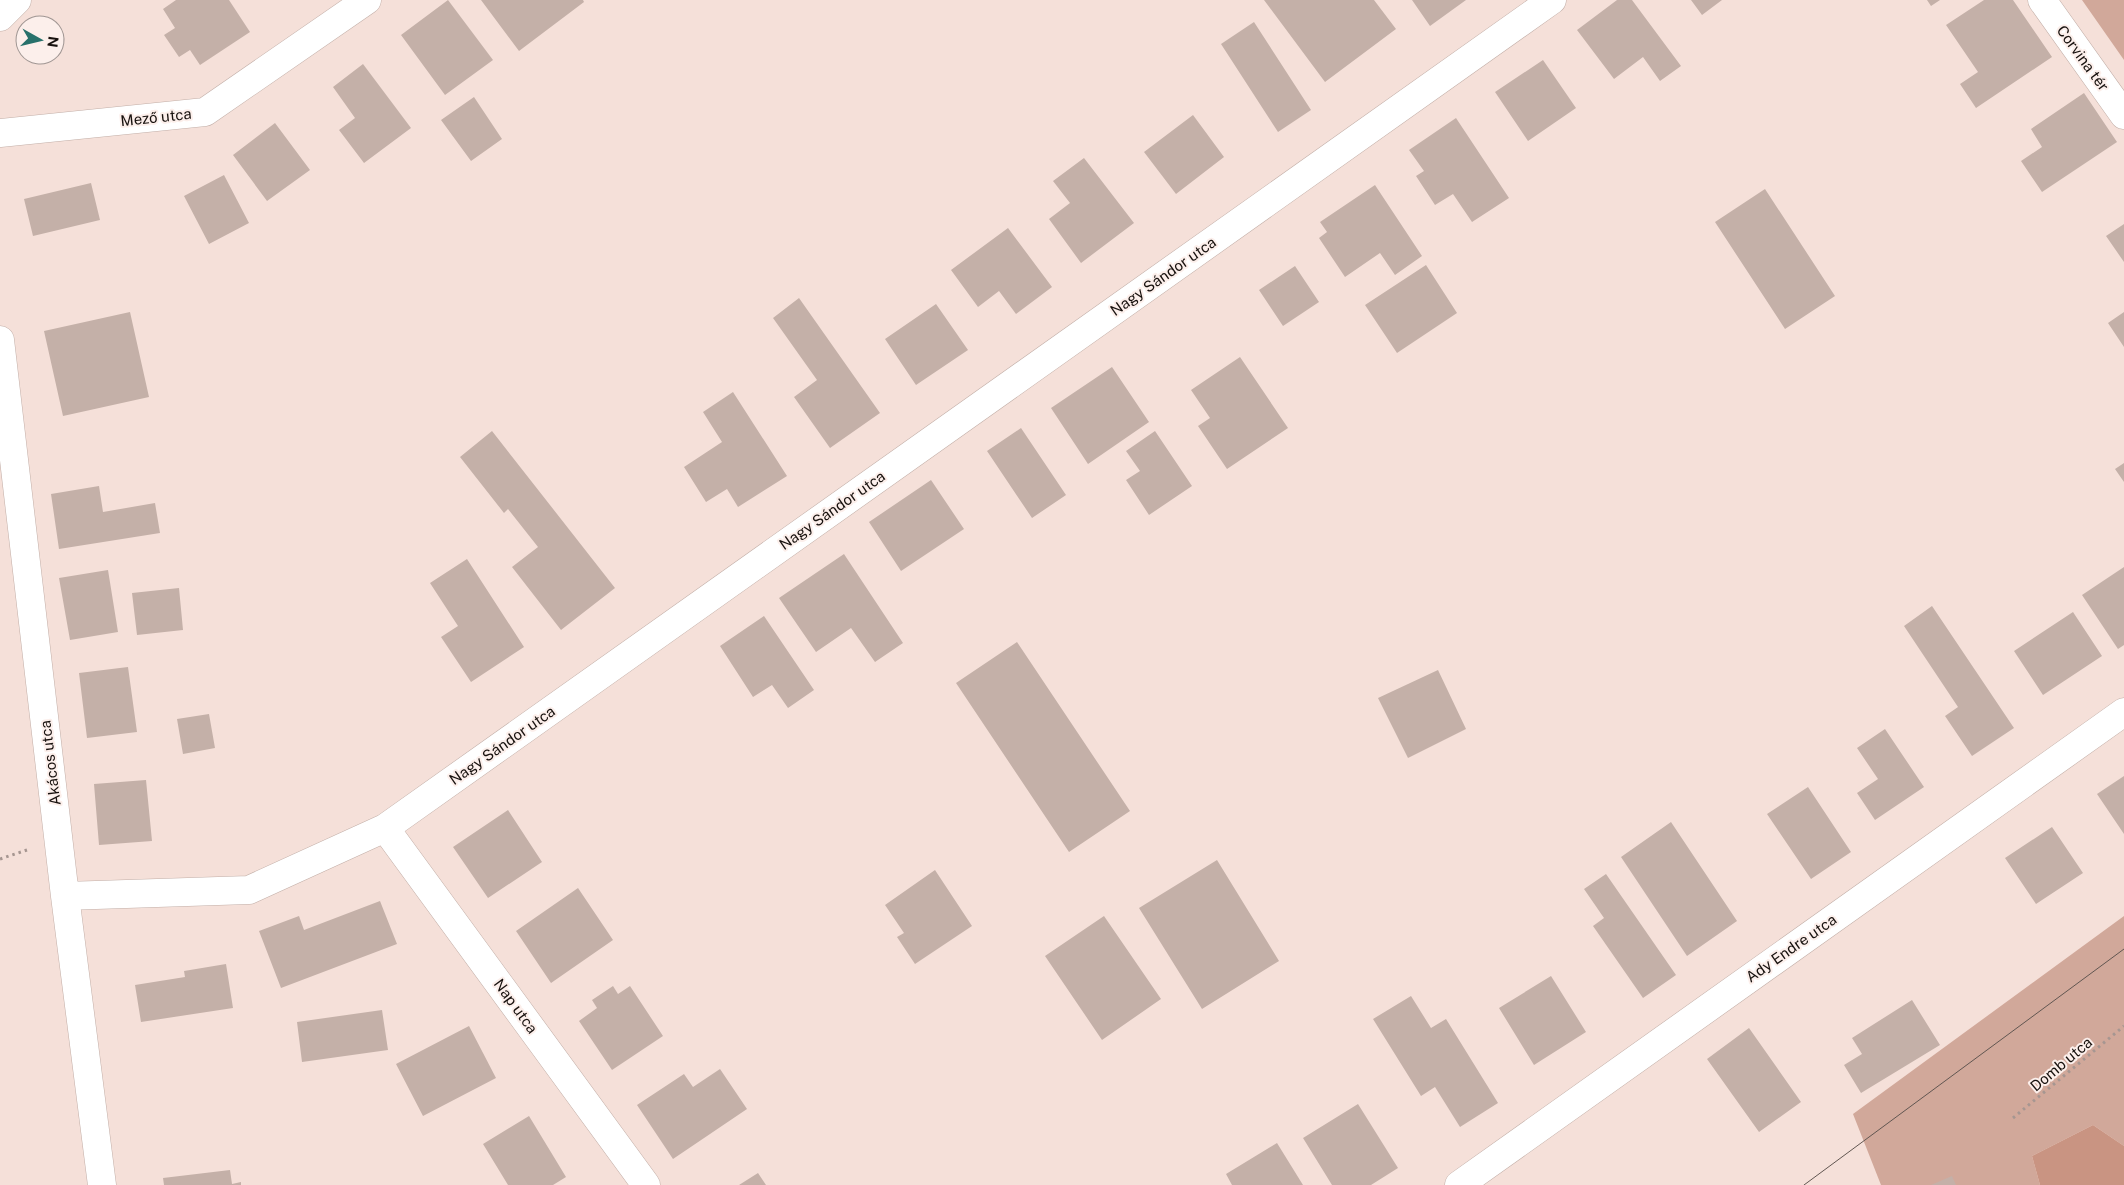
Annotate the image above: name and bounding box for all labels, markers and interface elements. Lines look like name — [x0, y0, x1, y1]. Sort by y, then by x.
north arrow — [15, 15, 65, 65]
street label: Corvina tér — [2054, 22, 2113, 94]
text: N — [44, 35, 62, 48]
street label: Mező utca — [120, 105, 192, 129]
street label: Nagy Sándor utca — [1107, 233, 1219, 319]
street label: Nagy Sándor utca — [776, 467, 888, 553]
street label: Nagy Sándor utca — [446, 702, 558, 788]
street label: Akácos utca — [36, 719, 64, 807]
street label: Ady Endre utca — [1743, 911, 1839, 985]
street label: Nap utca — [491, 976, 541, 1036]
street label: Domb utca — [2027, 1033, 2095, 1095]

